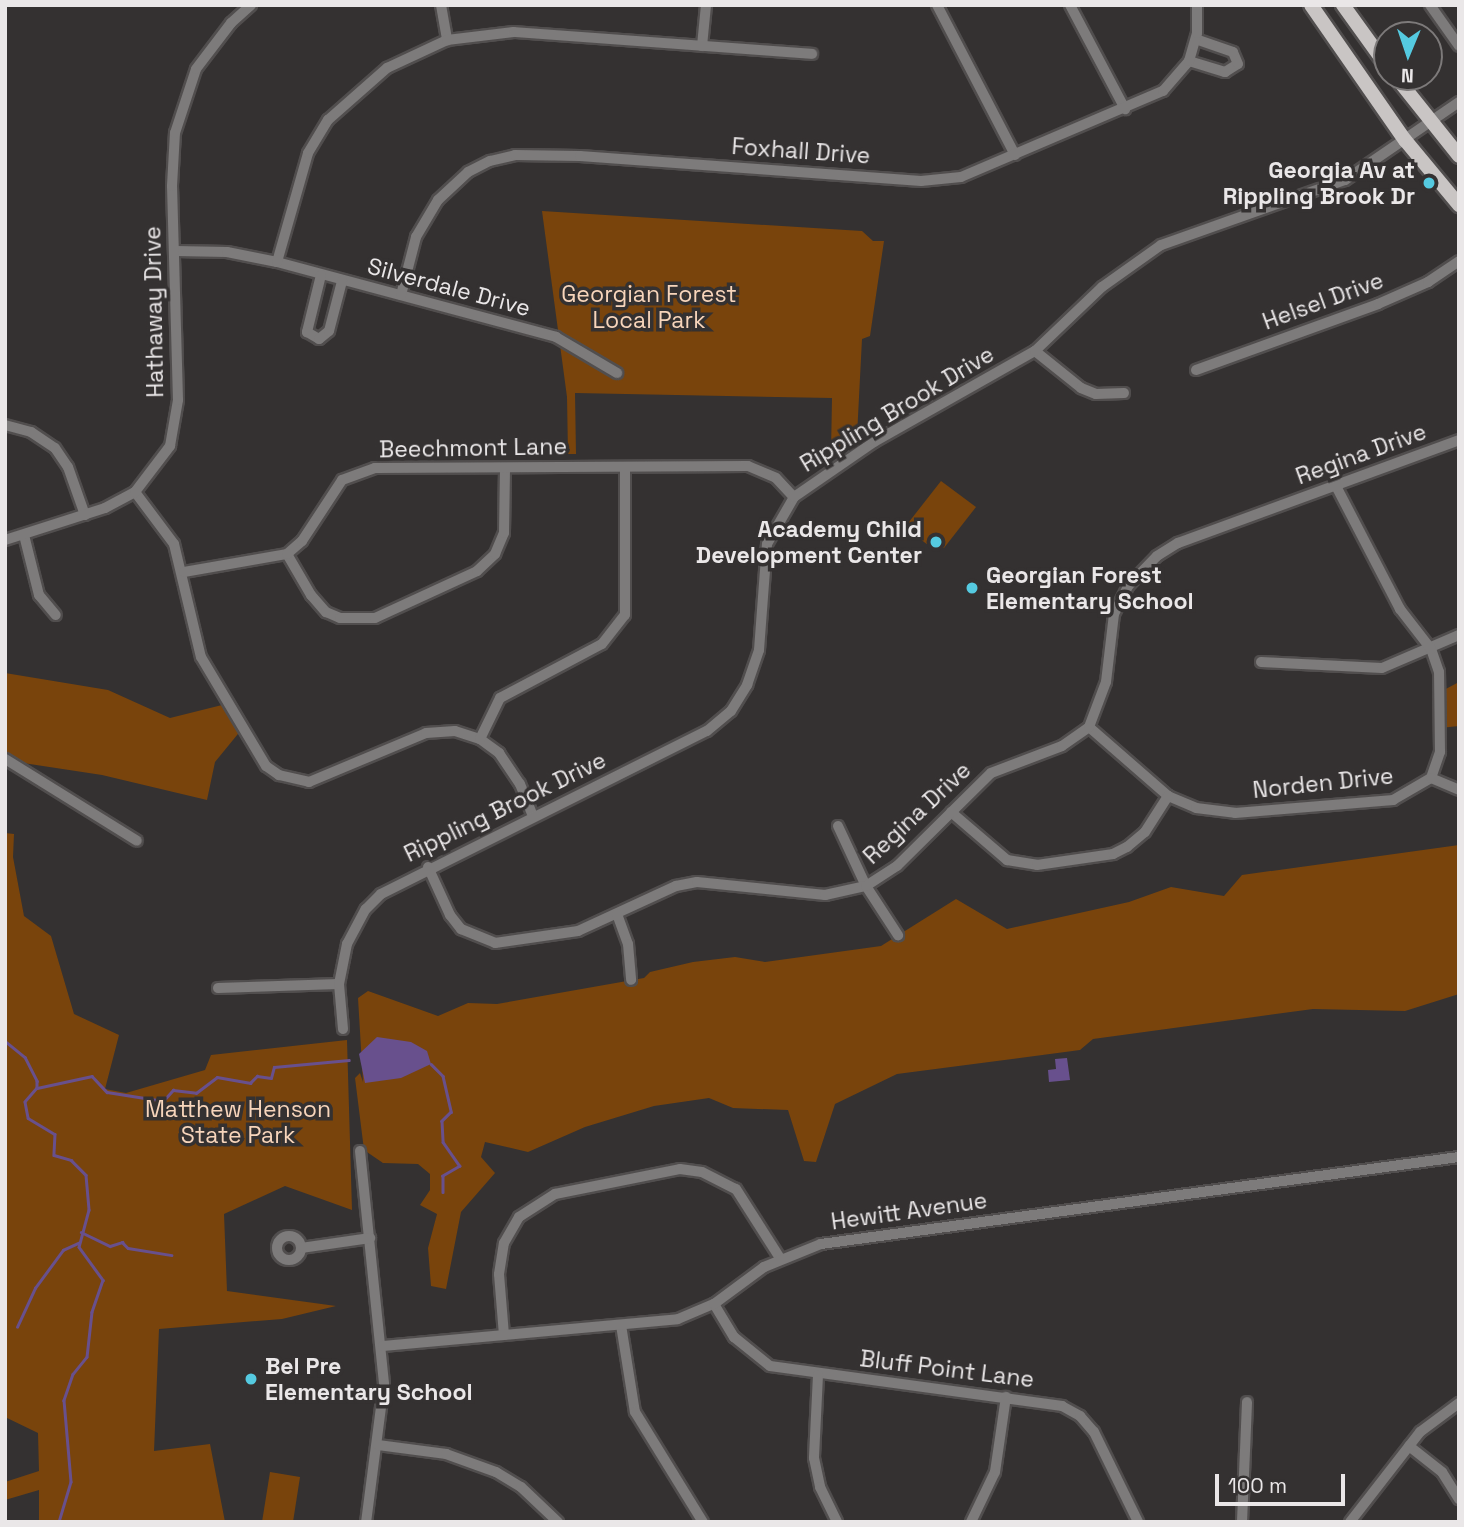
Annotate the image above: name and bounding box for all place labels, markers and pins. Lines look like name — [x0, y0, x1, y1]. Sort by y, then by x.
place label: Georgia Av at Rippling Brook Dr — [1223, 156, 1415, 210]
marker: Georgia Av at Rippling Brook Dr — [1421, 175, 1437, 191]
place label: Academy Child Development Center — [696, 515, 922, 569]
marker: Academy Child Development Center — [928, 534, 944, 550]
place label: Georgian Forest Elementary School — [986, 561, 1194, 615]
marker: Georgian Forest Elementary School — [964, 580, 980, 596]
place label: Bel Pre Elementary School — [265, 1352, 473, 1406]
marker: Bel Pre Elementary School — [243, 1371, 259, 1387]

